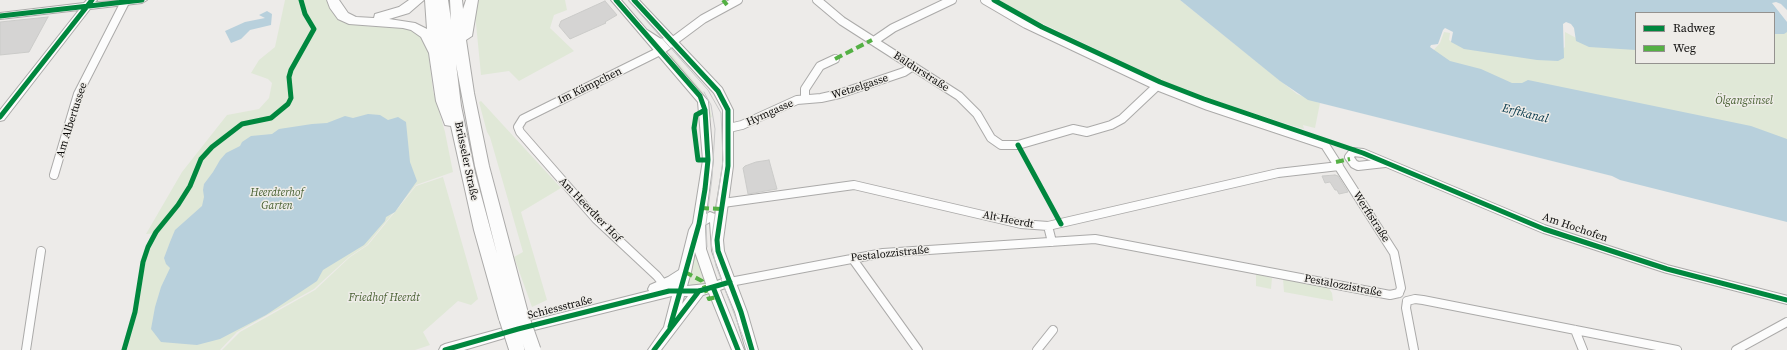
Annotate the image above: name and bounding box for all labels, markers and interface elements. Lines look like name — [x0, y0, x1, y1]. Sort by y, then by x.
legend — [1635, 12, 1775, 64]
text: Radweg — [1673, 20, 1715, 36]
text: Weg — [1673, 40, 1696, 56]
street label: Baldurstraße — [891, 49, 951, 95]
street label: Im Kämpchen — [556, 65, 624, 107]
street label: Wetzelgasse — [830, 72, 890, 102]
street label: Am Albertussee — [54, 81, 90, 159]
park label: Ölgangsinsel — [1715, 94, 1773, 108]
street label: Hymgasse — [744, 97, 796, 129]
water label: Erftkanal — [1500, 101, 1550, 127]
street label: Brüsseler Straße — [451, 120, 481, 202]
street label: Am Heerdter Hof — [556, 175, 624, 245]
park label: Heerdterhof Garten — [250, 186, 304, 212]
street label: Werftstraße — [1350, 189, 1392, 245]
street label: Alt-Heerdt — [981, 209, 1035, 231]
street label: Am Hochofen — [1541, 211, 1609, 245]
street label: Pestalozzistraße — [850, 243, 930, 265]
street label: Pestalozzistraße — [1303, 272, 1383, 300]
park label: Friedhof Heerdt — [348, 291, 420, 305]
street label: Schiessstraße — [526, 294, 594, 322]

